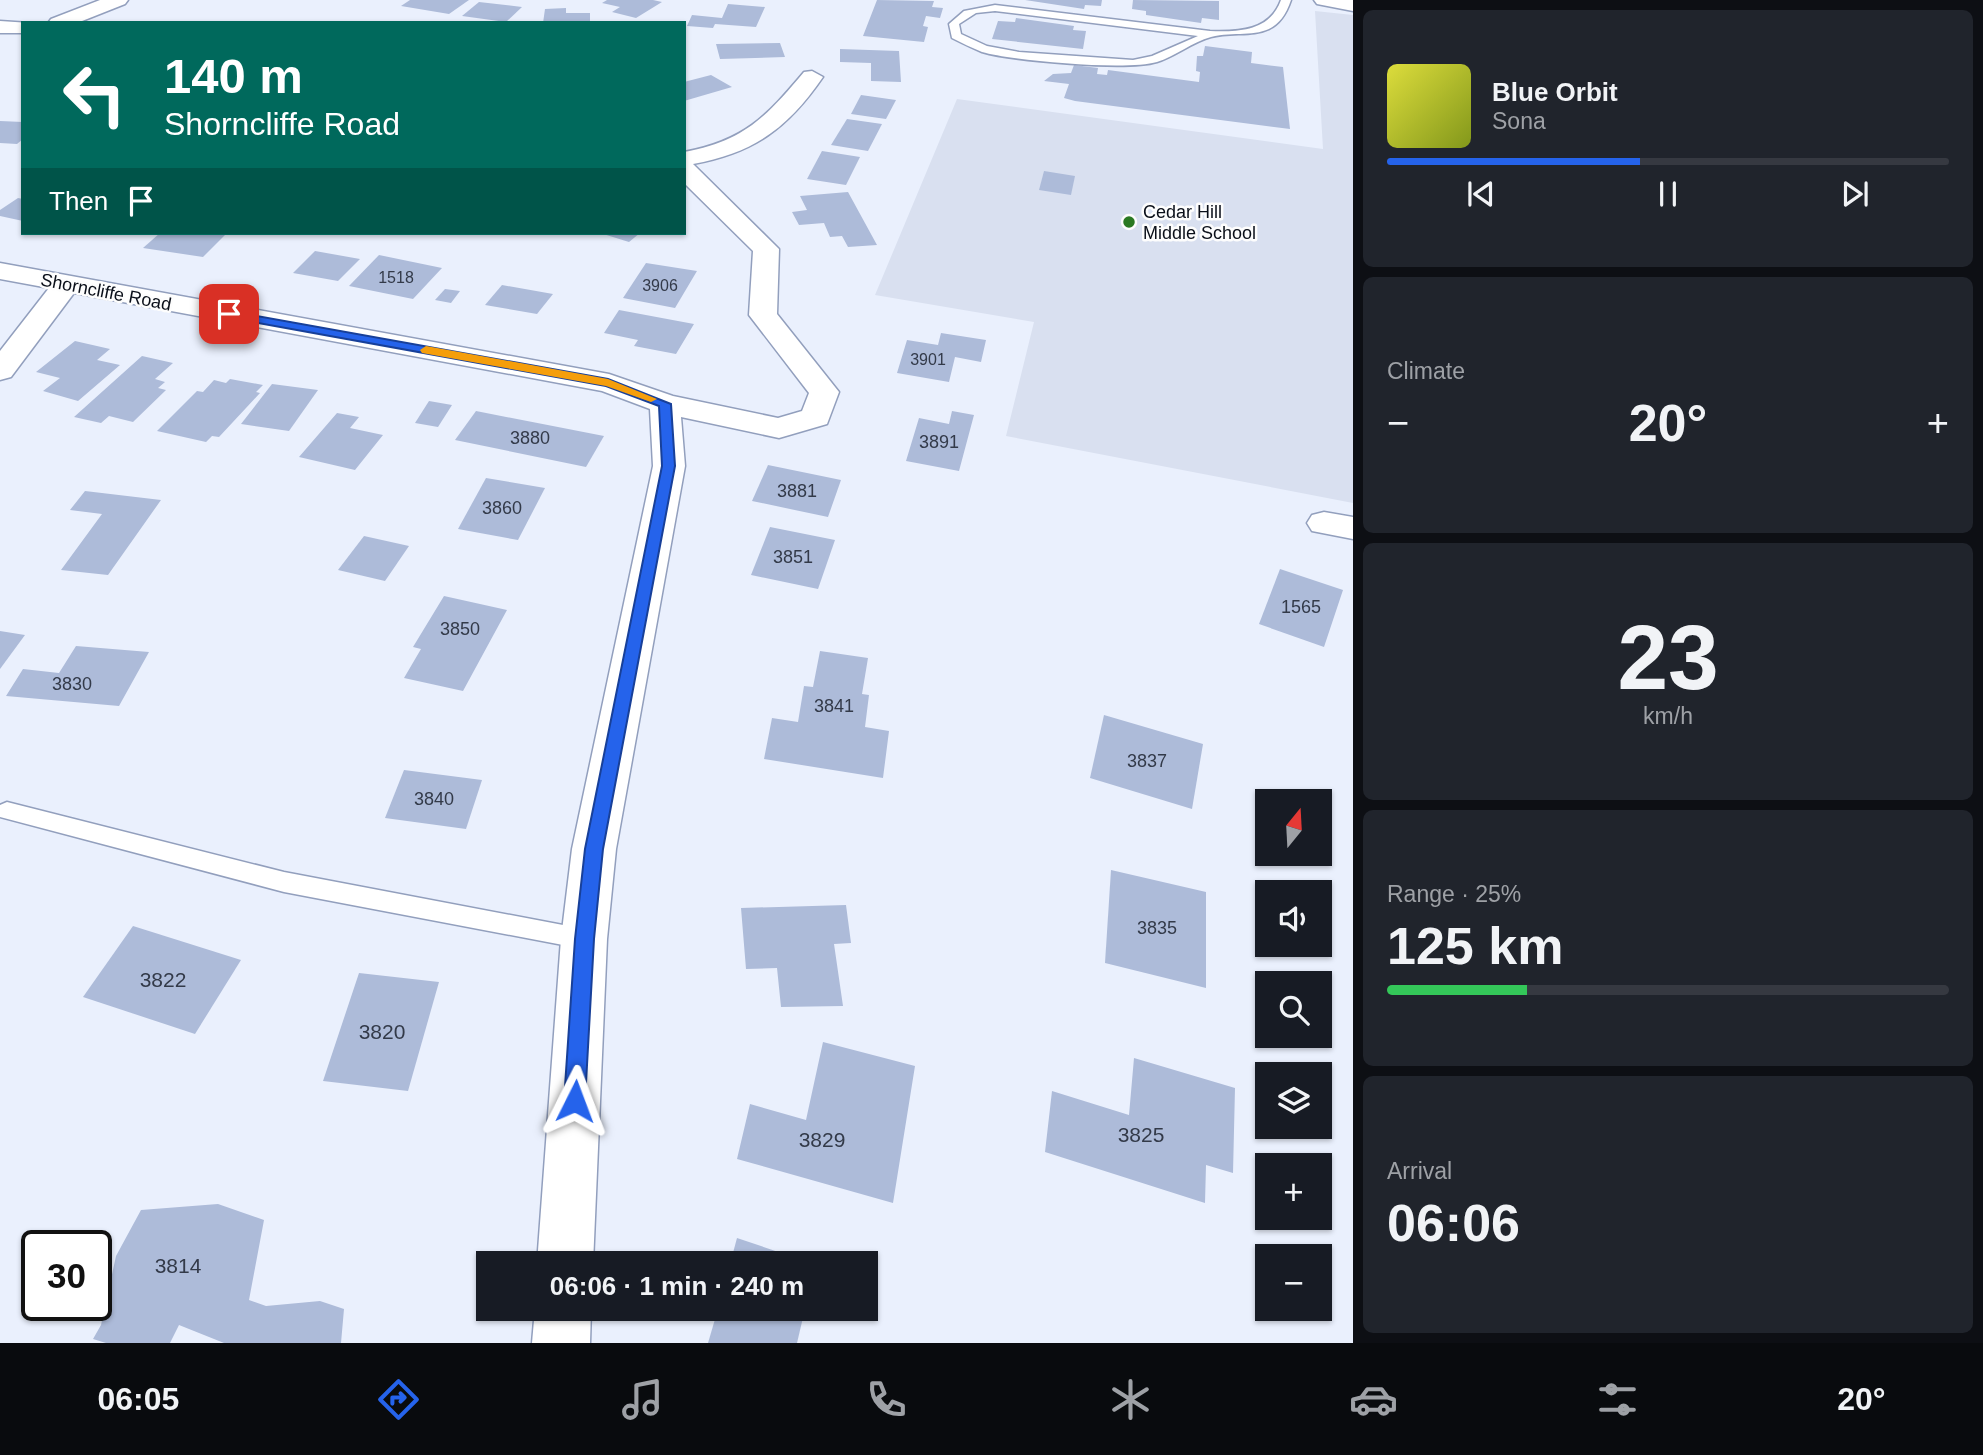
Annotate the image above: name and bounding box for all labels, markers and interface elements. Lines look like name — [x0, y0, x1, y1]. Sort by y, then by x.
icon: left — [49, 49, 140, 140]
text: 140 m — [164, 49, 303, 103]
text: Blue Orbit — [1492, 77, 1618, 107]
text: Shorncliffe Road — [164, 106, 400, 142]
text: Sona — [1492, 108, 1546, 134]
icon: previous — [1462, 175, 1500, 213]
icon: pause — [1649, 175, 1687, 213]
icon: next — [1836, 175, 1874, 213]
icon: arrive — [122, 182, 160, 220]
text: Then — [49, 186, 108, 216]
place label: Cedar Hill Middle School — [1143, 202, 1256, 243]
marker: Cedar Hill Middle School — [1121, 214, 1137, 230]
house number: 1518 — [378, 269, 414, 286]
street label: Shorncliffe Road — [39, 270, 173, 314]
house number: 3906 — [642, 277, 678, 294]
pin — [199, 284, 259, 344]
icon: arrive — [210, 295, 248, 333]
house number: 3901 — [910, 351, 946, 368]
text: Climate — [1387, 358, 1465, 384]
text: 20° — [1629, 394, 1707, 452]
text: − — [1387, 402, 1409, 444]
text: + — [1927, 402, 1949, 444]
house number: 3880 — [510, 428, 550, 448]
house number: 3891 — [919, 432, 959, 452]
house number: 3881 — [777, 481, 817, 501]
house number: 3860 — [482, 498, 522, 518]
house number: 3851 — [773, 547, 813, 567]
house number: 1565 — [1281, 597, 1321, 617]
text: 23 — [1617, 607, 1719, 708]
house number: 3850 — [440, 619, 480, 639]
house number: 3830 — [52, 674, 92, 694]
house number: 3841 — [814, 696, 854, 716]
text: km/h — [1643, 703, 1693, 729]
house number: 3837 — [1127, 751, 1167, 771]
house number: 3840 — [414, 789, 454, 809]
north arrow — [1255, 789, 1332, 866]
map controls — [1255, 789, 1332, 1321]
button: sound — [1255, 880, 1332, 957]
text: Range · 25% — [1387, 881, 1521, 907]
text: 125 km — [1387, 917, 1563, 975]
house number: 3835 — [1137, 918, 1177, 938]
house number: 3822 — [140, 968, 186, 991]
button: search — [1255, 971, 1332, 1048]
house number: 3820 — [359, 1020, 405, 1043]
button: layers — [1255, 1062, 1332, 1139]
position arrow — [538, 1064, 612, 1138]
house number: 3825 — [1118, 1123, 1164, 1146]
house number: 3829 — [799, 1128, 845, 1151]
button: + — [1255, 1153, 1332, 1230]
text: Arrival — [1387, 1158, 1452, 1184]
text: 06:06 — [1387, 1194, 1520, 1252]
speed limit sign: 30 — [21, 1230, 112, 1321]
button: − — [1255, 1244, 1332, 1321]
house number: 3814 — [155, 1254, 202, 1277]
text: 06:06 · 1 min · 240 m — [550, 1271, 804, 1301]
icon: directions — [374, 1375, 423, 1424]
icon: music — [618, 1375, 667, 1424]
icon: phone — [862, 1375, 911, 1424]
icon: climate — [1106, 1375, 1155, 1424]
icon: car — [1349, 1375, 1398, 1424]
icon: filters — [1593, 1375, 1642, 1424]
text: 06:05 — [97, 1381, 179, 1417]
text: 20° — [1837, 1381, 1886, 1417]

